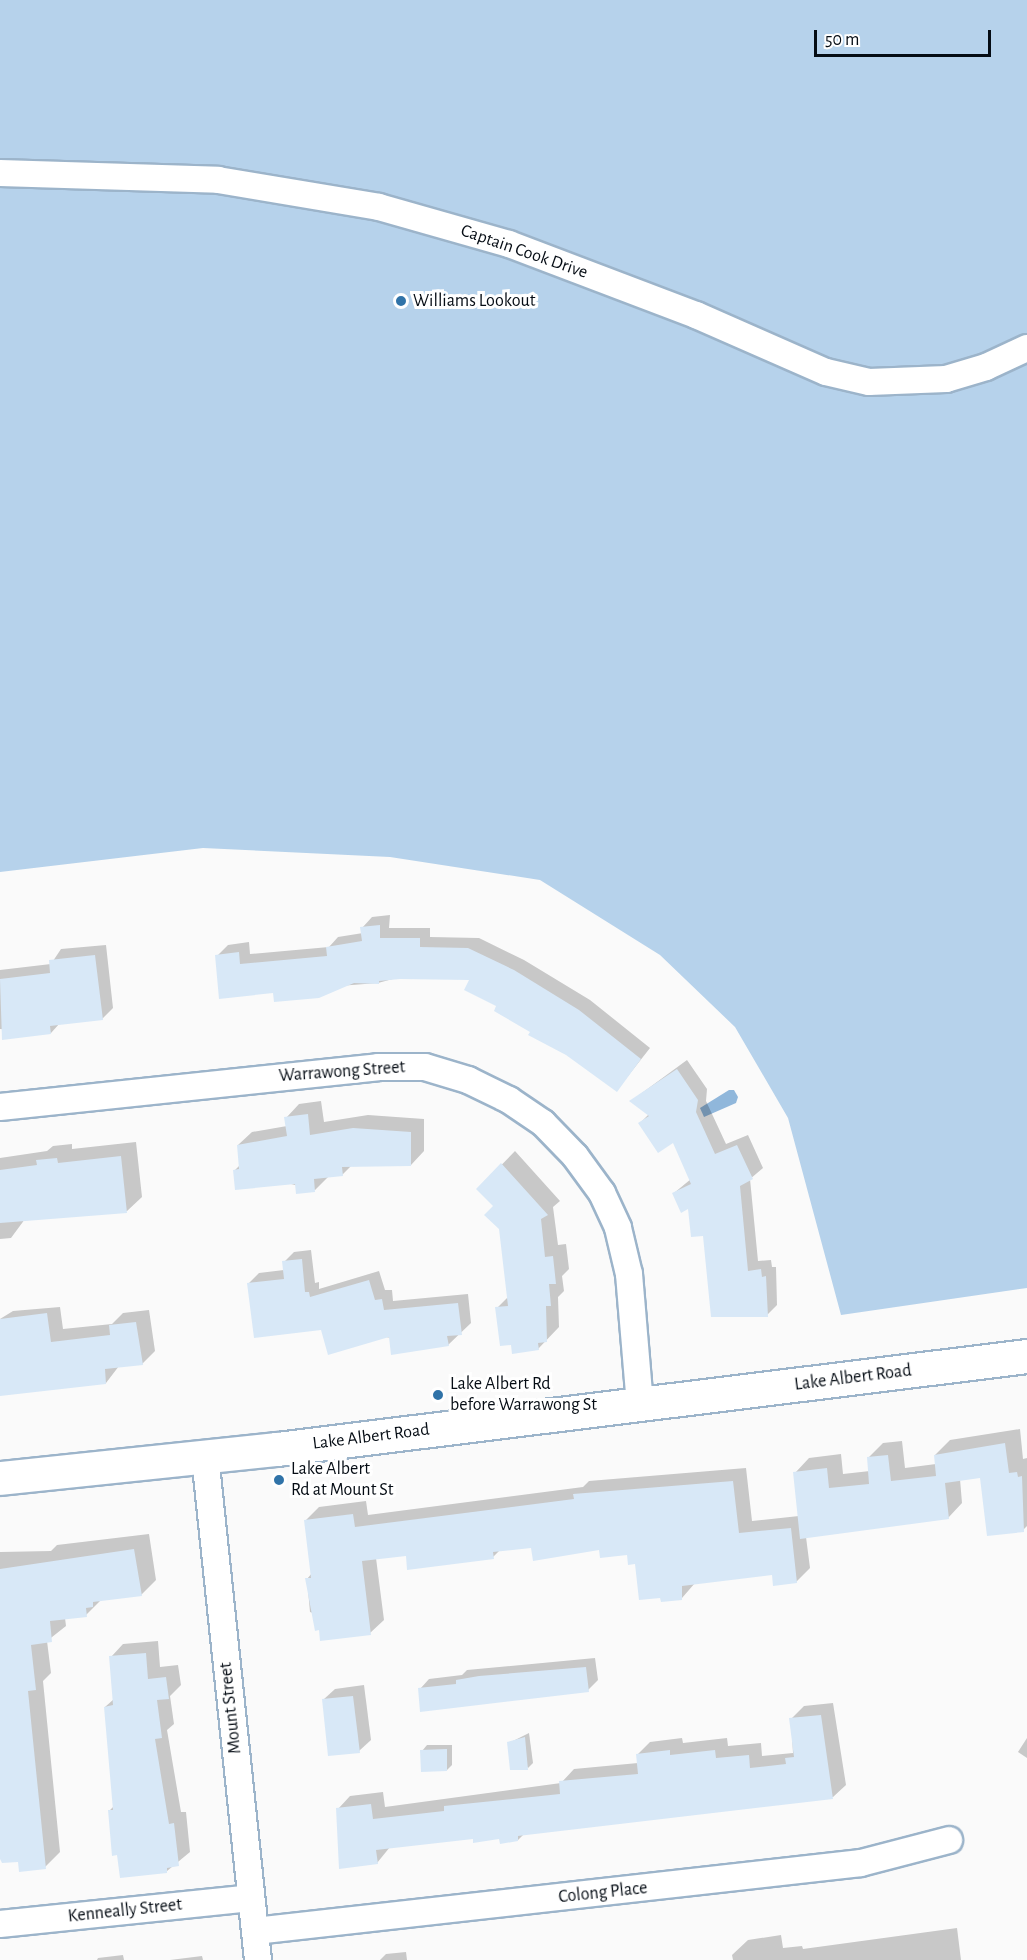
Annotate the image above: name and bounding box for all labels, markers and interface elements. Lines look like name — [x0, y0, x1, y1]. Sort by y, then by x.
scale bar — [817, 18, 994, 56]
text: 50 m — [825, 31, 859, 49]
street label: Captain Cook Drive — [458, 220, 590, 284]
place label: Williams Lookout — [413, 290, 535, 312]
marker: Williams Lookout — [394, 294, 408, 308]
street label: Warrawong Street — [278, 1057, 406, 1087]
street label: Lake Albert Road — [793, 1360, 913, 1396]
place label: Lake Albert Rd before Warrawong St — [450, 1374, 597, 1416]
marker: Lake Albert Rd before Warrawong St — [431, 1388, 445, 1402]
street label: Lake Albert Road — [311, 1419, 431, 1455]
place label: Lake Albert Rd at Mount St — [291, 1459, 394, 1502]
marker: Lake Albert Rd at Mount St — [272, 1473, 286, 1487]
street label: Mount Street — [215, 1661, 247, 1755]
street label: Colong Place — [557, 1878, 649, 1908]
street label: Kenneally Street — [67, 1894, 183, 1928]

